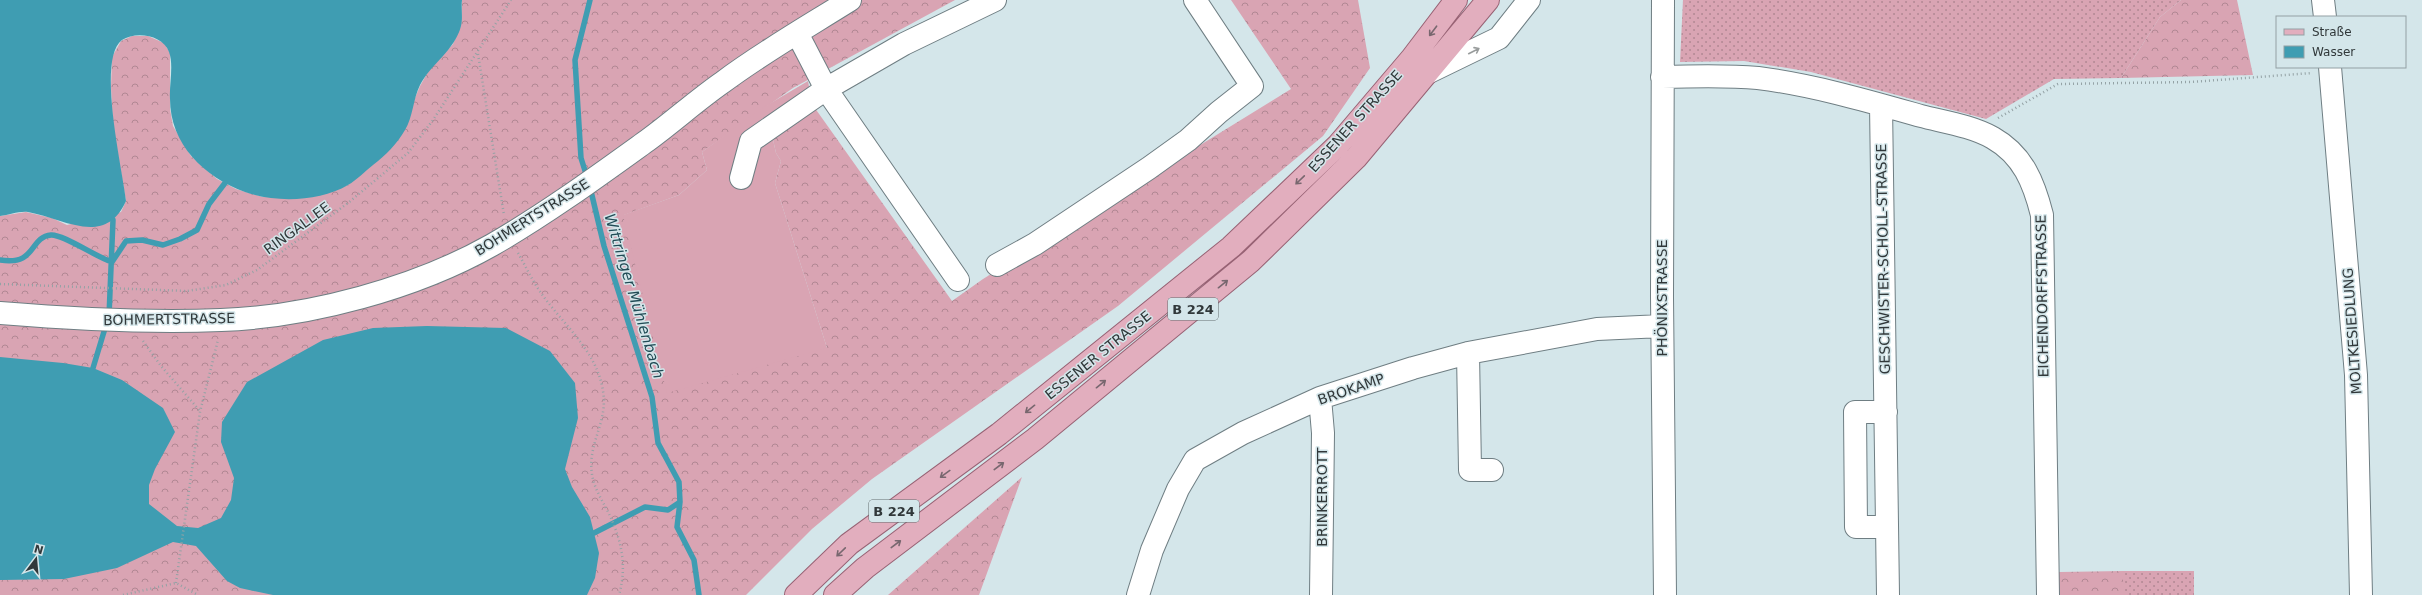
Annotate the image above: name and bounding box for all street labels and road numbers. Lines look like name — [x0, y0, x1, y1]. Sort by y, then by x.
street label: ESSENER STRASSE — [1305, 67, 1405, 175]
street label: GESCHWISTER-SCHOLL-STRASSE — [1873, 143, 1893, 375]
street label: BOHMERTSTRASSE — [472, 175, 592, 259]
street label: RINGALLEE — [261, 199, 333, 257]
street label: EICHENDORFFSTRASSE — [2033, 214, 2051, 378]
street label: PHÖNIXSTRASSE — [1653, 240, 1670, 356]
street label: MOLTKESIEDLUNG — [2340, 267, 2364, 395]
road number: B 224 — [1168, 298, 1218, 320]
street label: ESSENER STRASSE — [1042, 307, 1154, 403]
street label: BOHMERTSTRASSE — [103, 310, 235, 328]
street label: BROKAMP — [1316, 370, 1386, 408]
street label: BRINKERROTT — [1314, 447, 1330, 547]
road number: B 224 — [869, 500, 919, 522]

